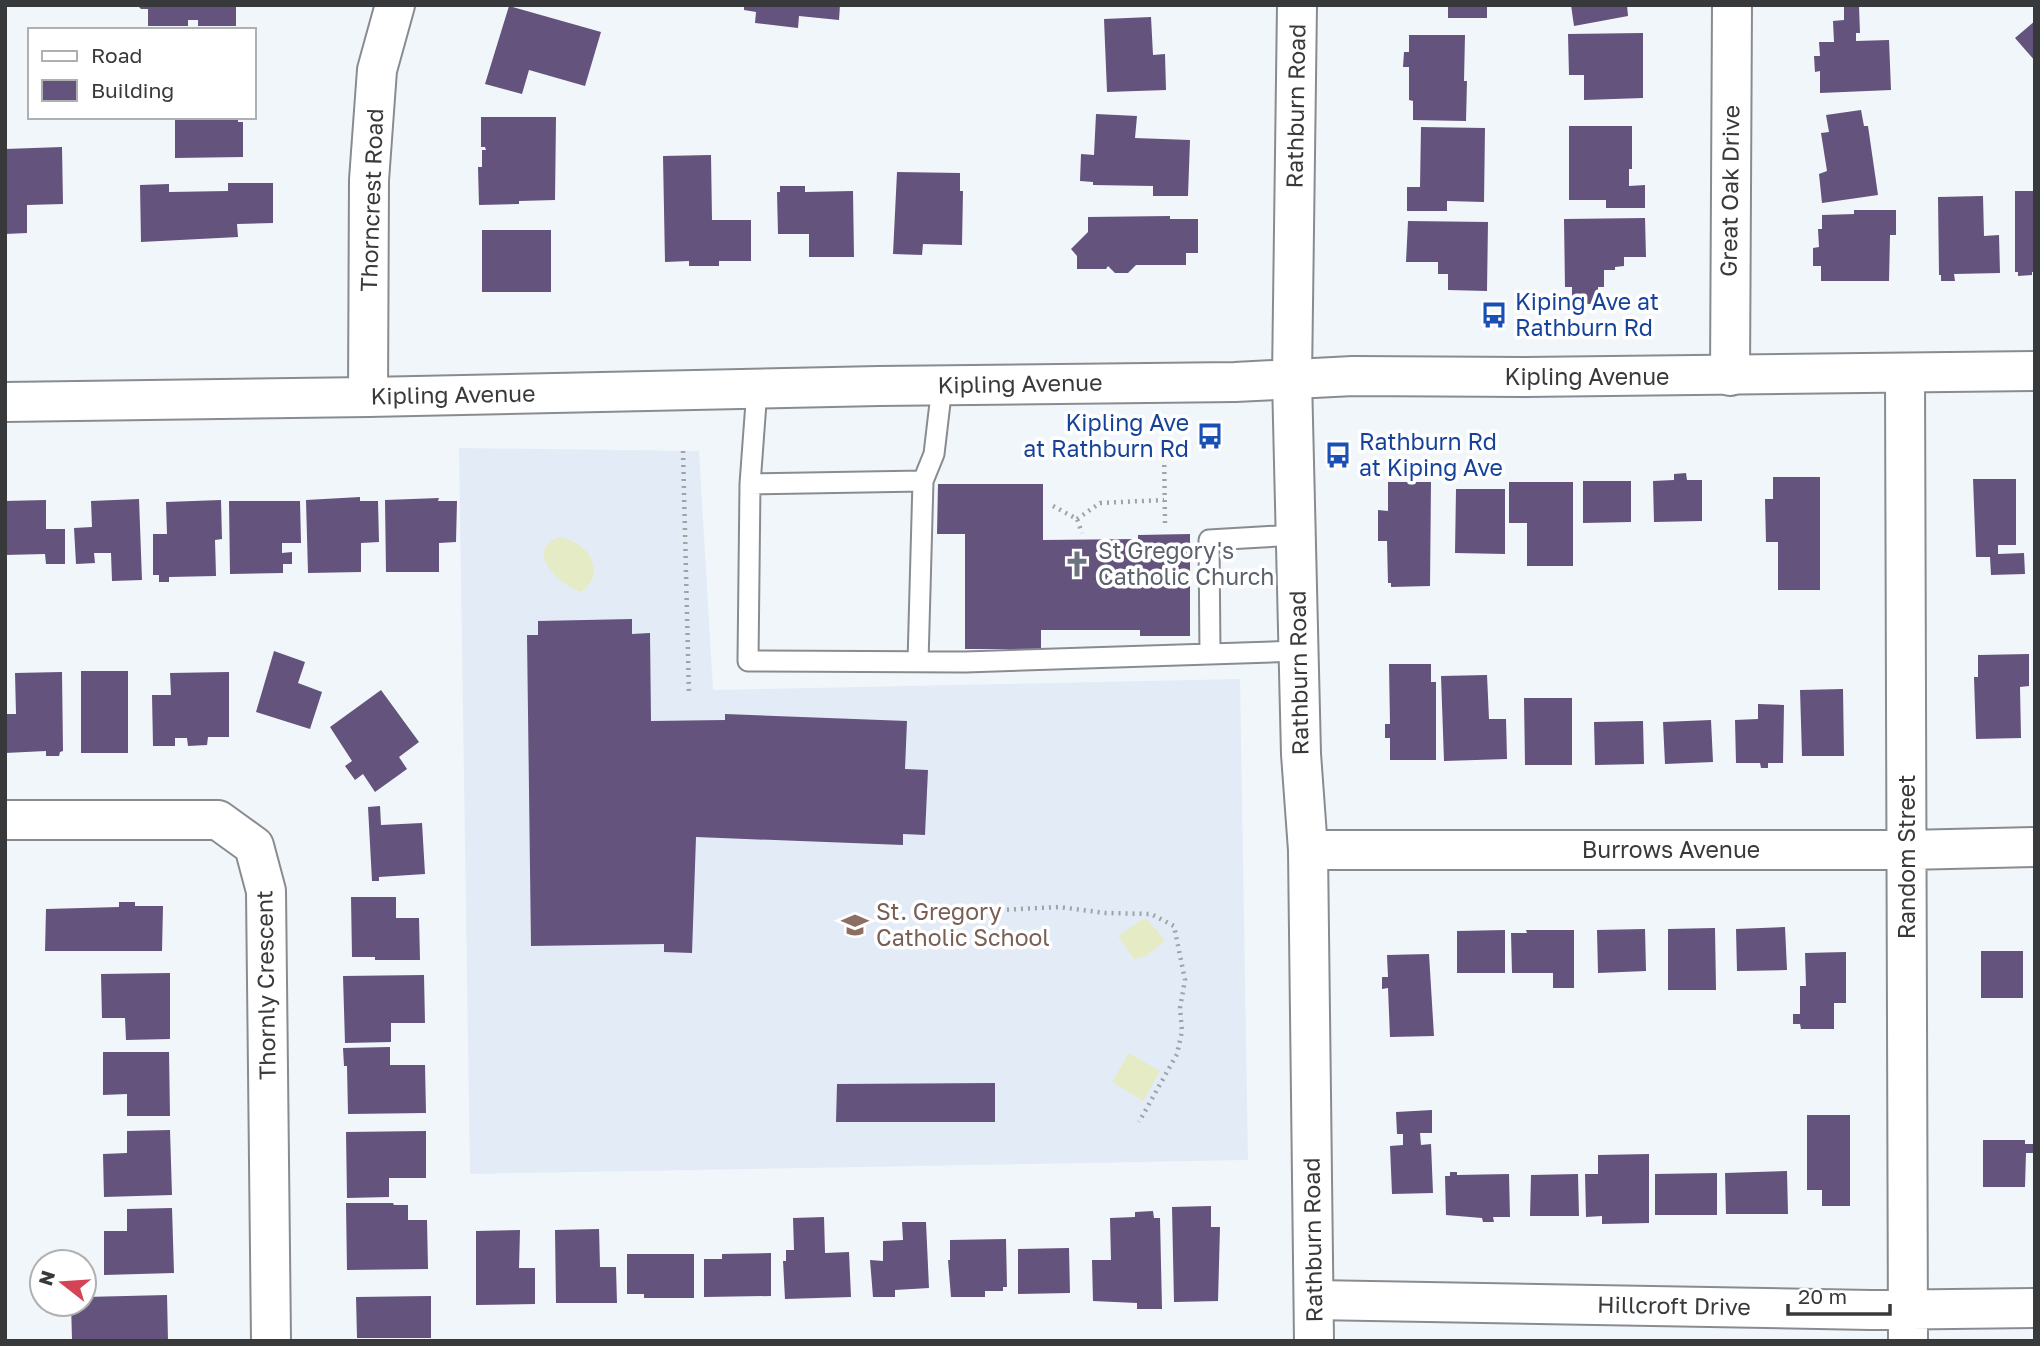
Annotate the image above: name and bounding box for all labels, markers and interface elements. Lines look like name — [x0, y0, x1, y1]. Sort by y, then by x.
street label: Rathburn Road — [1280, 23, 1310, 189]
legend — [28, 28, 256, 119]
text: Road — [91, 42, 142, 68]
text: Building — [91, 77, 174, 103]
street label: Great Oak Drive — [1714, 105, 1744, 277]
street label: Thorncrest Road — [354, 108, 388, 292]
place label: Kiping Ave at Rathburn Rd — [1515, 287, 1659, 341]
bus stop icon: Kiping Ave at Rathburn Rd — [1479, 300, 1509, 330]
street label: Kipling Avenue — [1505, 362, 1669, 390]
street label: Kipling Avenue — [937, 368, 1103, 398]
street label: Kipling Avenue — [370, 379, 536, 409]
place label: Kipling Ave at Rathburn Rd — [1023, 408, 1189, 462]
bus stop icon: Kipling Ave at Rathburn Rd — [1195, 421, 1225, 451]
place label: Rathburn Rd at Kiping Ave — [1359, 427, 1503, 481]
bus stop icon: Rathburn Rd at Kiping Ave — [1323, 440, 1353, 470]
place label: St Gregory's Catholic Church — [1098, 536, 1274, 590]
church icon: St Gregory's Catholic Church — [1062, 549, 1092, 579]
street label: Rathburn Road — [1283, 590, 1313, 756]
street label: Random Street — [1892, 775, 1920, 939]
street label: Burrows Avenue — [1582, 835, 1760, 863]
street label: Thornly Crescent — [249, 890, 281, 1080]
place label: St. Gregory Catholic School — [876, 897, 1050, 951]
school or university icon: St. Gregory Catholic School — [840, 910, 870, 940]
street label: Rathburn Road — [1297, 1157, 1327, 1323]
north arrow — [28, 1248, 98, 1318]
text: N — [33, 1268, 59, 1288]
scale bar — [1788, 1272, 1890, 1316]
text: 20 m — [1798, 1283, 1847, 1309]
street label: Hillcroft Drive — [1597, 1290, 1751, 1320]

